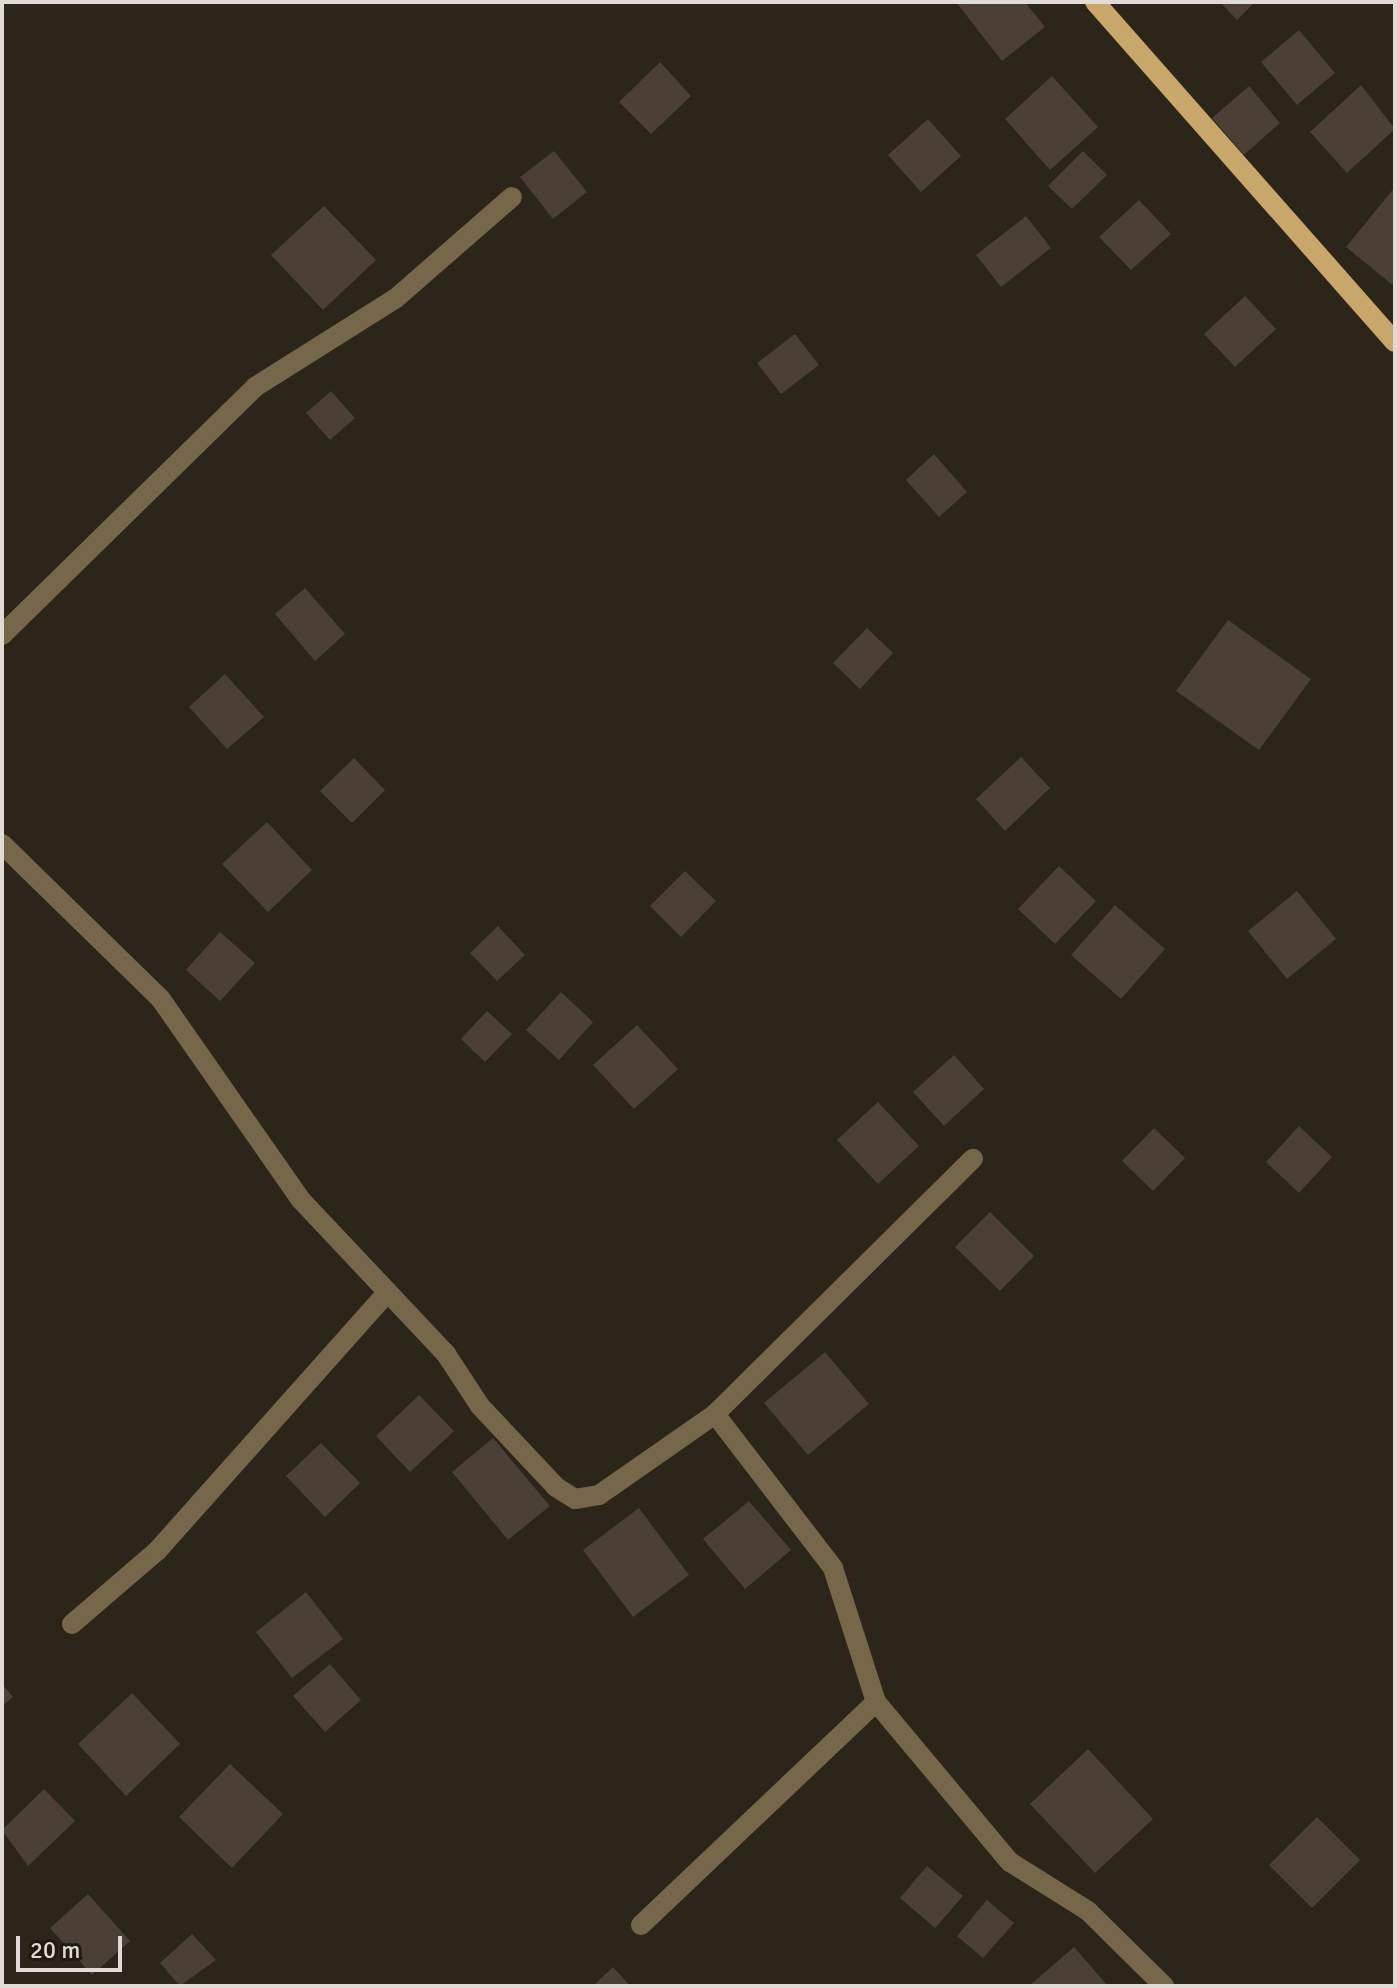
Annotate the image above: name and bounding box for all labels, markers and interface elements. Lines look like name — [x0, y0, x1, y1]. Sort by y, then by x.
scale bar — [20, 1920, 126, 1970]
text: 20 m — [30, 1935, 80, 1965]

